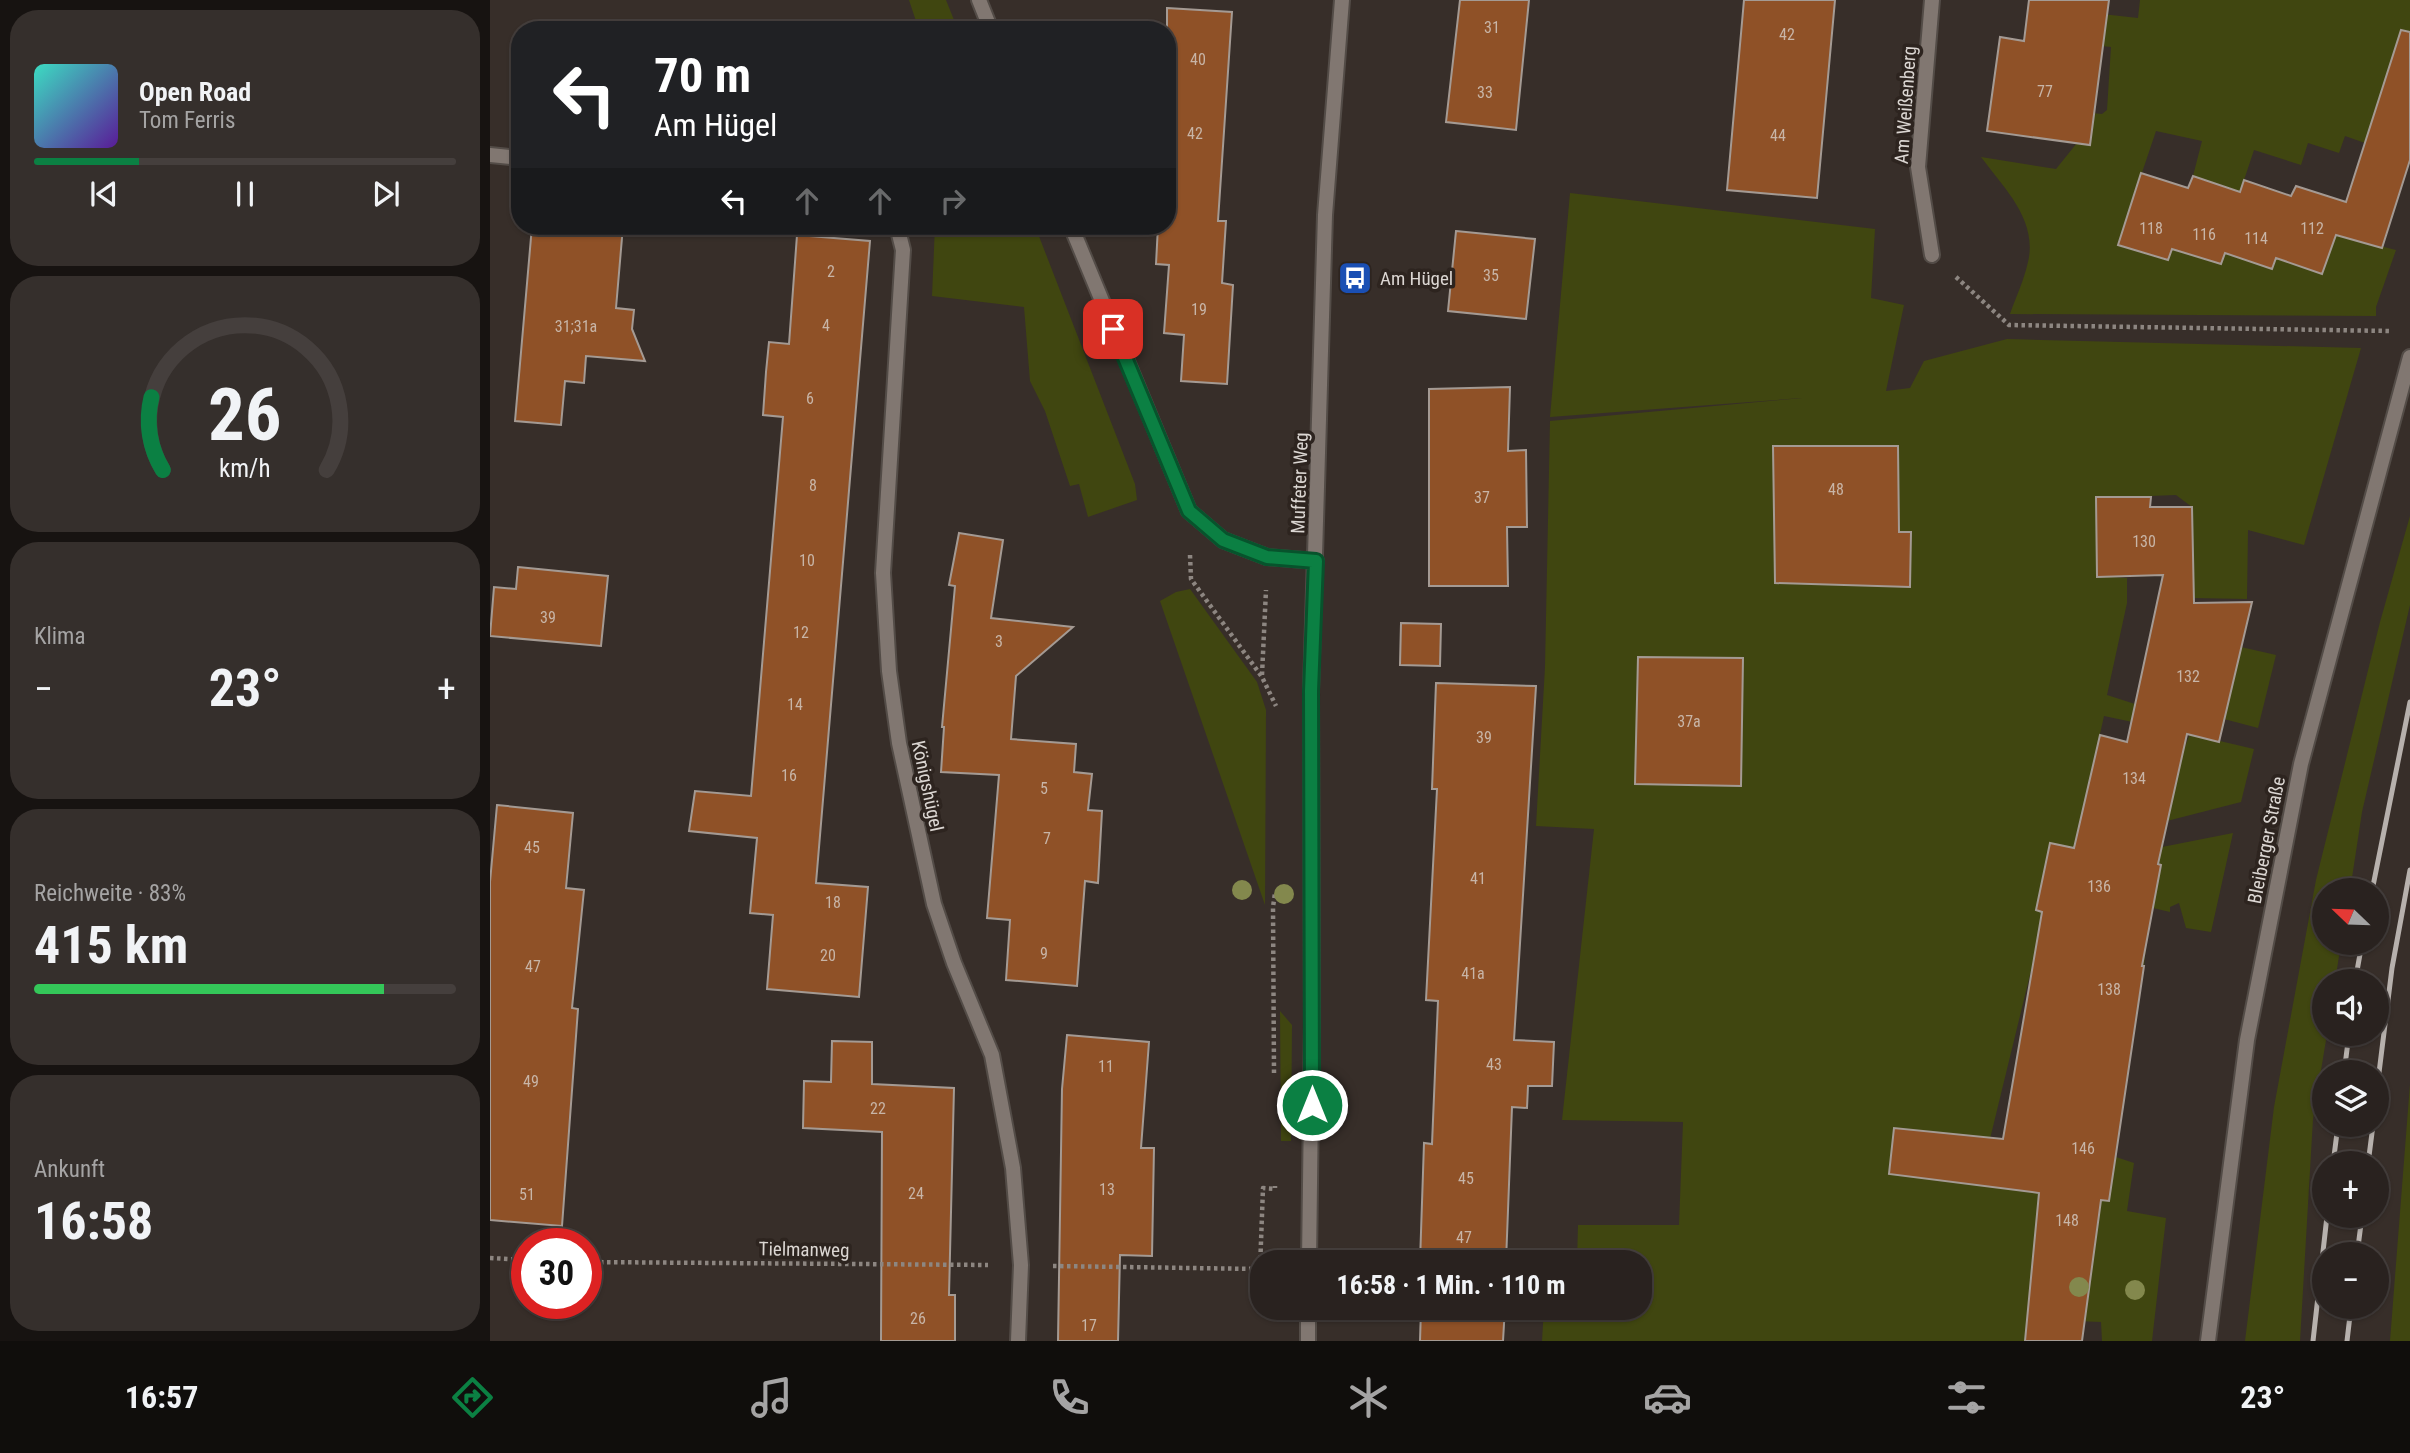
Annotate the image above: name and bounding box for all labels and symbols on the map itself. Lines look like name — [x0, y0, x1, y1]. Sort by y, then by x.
house number: 31 — [1484, 18, 1500, 37]
house number: 42 — [1779, 25, 1795, 44]
street label: Am Weißenberg — [1890, 45, 1921, 165]
house number: 40 — [1190, 50, 1206, 69]
house number: 77 — [2037, 82, 2053, 101]
house number: 33 — [1477, 83, 1493, 102]
house number: 42 — [1187, 124, 1203, 143]
house number: 44 — [1770, 126, 1786, 145]
house number: 118 — [2139, 219, 2163, 238]
house number: 112 — [2300, 219, 2324, 238]
house number: 116 — [2192, 225, 2216, 244]
house number: 114 — [2244, 229, 2268, 248]
bus stop icon: Am Hügel — [1336, 259, 1374, 297]
house number: 2 — [827, 262, 835, 281]
house number: 35 — [1483, 266, 1499, 285]
place label: Am Hügel — [1380, 267, 1453, 290]
pin — [1083, 299, 1143, 359]
house number: 19 — [1191, 300, 1207, 319]
house number: 4 — [822, 316, 830, 335]
house number: 31;31a — [555, 317, 597, 336]
house number: 6 — [806, 389, 814, 408]
street label: Muffeter Weg — [1286, 432, 1313, 534]
house number: 8 — [809, 476, 817, 495]
house number: 48 — [1828, 480, 1844, 499]
house number: 37 — [1474, 488, 1490, 507]
house number: 130 — [2132, 532, 2156, 551]
house number: 10 — [799, 551, 815, 570]
house number: 39 — [540, 608, 556, 627]
house number: 12 — [793, 623, 809, 642]
house number: 3 — [995, 632, 1003, 651]
house number: 132 — [2176, 667, 2200, 686]
house number: 14 — [787, 695, 803, 714]
house number: 37a — [1677, 712, 1701, 731]
house number: 39 — [1476, 728, 1492, 747]
street label: Königshügel — [907, 739, 948, 834]
house number: 16 — [781, 766, 797, 785]
house number: 134 — [2122, 769, 2146, 788]
street label: Bleiberger Straße — [2243, 774, 2290, 906]
house number: 5 — [1040, 779, 1048, 798]
house number: 7 — [1043, 829, 1051, 848]
house number: 45 — [524, 838, 540, 857]
house number: 41 — [1470, 869, 1486, 888]
house number: 136 — [2087, 877, 2111, 896]
north arrow — [2312, 878, 2389, 956]
house number: 18 — [825, 893, 841, 912]
house number: 9 — [1040, 944, 1048, 963]
house number: 20 — [820, 946, 836, 965]
house number: 47 — [525, 957, 541, 976]
house number: 41a — [1461, 964, 1485, 983]
house number: 138 — [2097, 980, 2121, 999]
house number: 43 — [1486, 1055, 1502, 1074]
house number: 11 — [1098, 1057, 1114, 1076]
position arrow — [1275, 1068, 1349, 1142]
house number: 49 — [523, 1072, 539, 1091]
house number: 22 — [870, 1099, 886, 1118]
house number: 146 — [2071, 1139, 2095, 1158]
house number: 45 — [1458, 1169, 1474, 1188]
house number: 13 — [1099, 1180, 1115, 1199]
house number: 24 — [908, 1184, 924, 1203]
house number: 51 — [519, 1185, 535, 1204]
house number: 148 — [2055, 1211, 2079, 1230]
speed limit sign: 30 — [511, 1228, 602, 1319]
house number: 47 — [1456, 1228, 1472, 1247]
street label: Tielmanweg — [758, 1237, 850, 1262]
house number: 26 — [910, 1309, 926, 1328]
house number: 17 — [1081, 1316, 1097, 1335]

